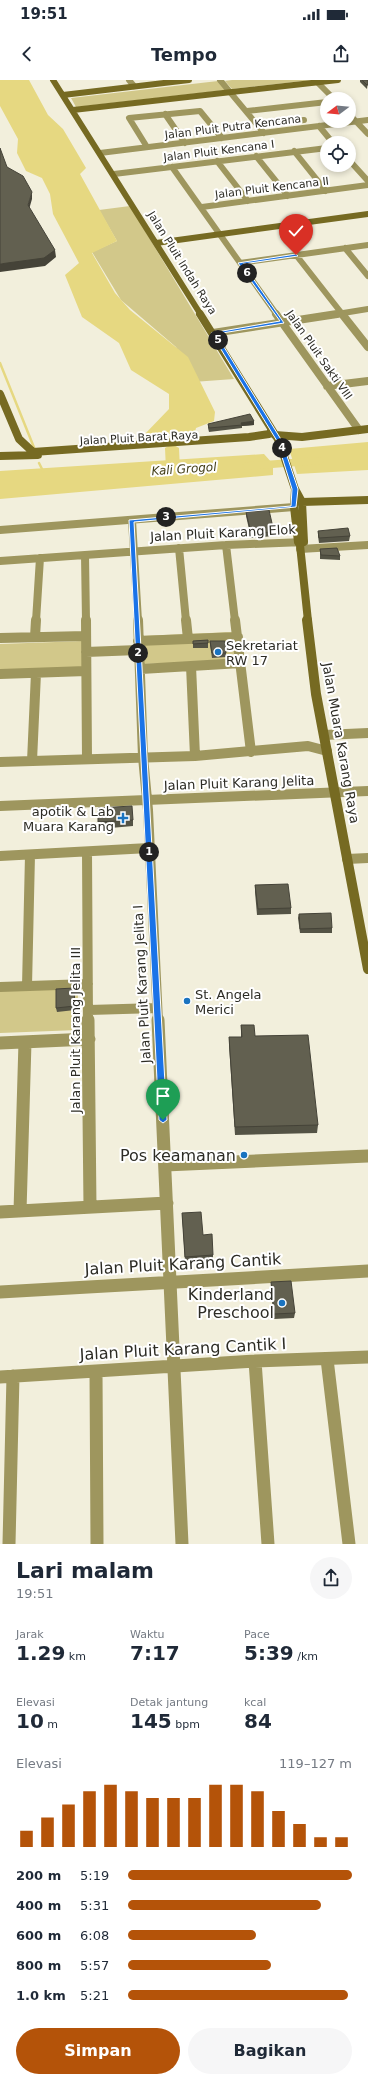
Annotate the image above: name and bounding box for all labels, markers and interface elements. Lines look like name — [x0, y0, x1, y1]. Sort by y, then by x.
text: 19:51 — [20, 5, 68, 23]
icon: back — [16, 43, 38, 65]
icon: share — [330, 43, 352, 65]
text: Tempo — [151, 44, 217, 65]
north arrow — [320, 92, 356, 128]
map controls — [320, 92, 356, 172]
street label: Jalan Pluit Putra Kencana — [163, 112, 302, 142]
button: locate — [320, 136, 356, 172]
street label: Jalan Pluit Kencana I — [162, 138, 275, 164]
street label: Jalan Pluit Kencana II — [213, 175, 330, 202]
street label: Jalan Pluit Indah Raya — [144, 208, 219, 317]
pin — [279, 214, 313, 255]
icon: check — [285, 220, 307, 242]
pin: 6 — [237, 263, 257, 283]
text: 6 — [243, 266, 251, 279]
street label: Jalan Pluit Sakti VIII — [283, 307, 355, 402]
pin: 5 — [208, 330, 228, 350]
text: 5 — [214, 333, 222, 346]
street label: Jalan Pluit Barat Raya — [78, 428, 199, 448]
pin: 4 — [272, 438, 292, 458]
text: 4 — [278, 441, 286, 454]
water label: Kali Grogol — [151, 460, 218, 478]
pin: 3 — [156, 507, 176, 527]
text: 3 — [162, 510, 170, 523]
street label: Jalan Pluit Karang Elok — [149, 522, 297, 544]
place label: Sekretariat RW 17 — [226, 638, 298, 668]
pin: 2 — [128, 643, 148, 663]
text: 2 — [134, 646, 142, 659]
marker: Sekretariat RW 17 — [213, 647, 223, 657]
street label: Jalan Muara Karang Raya — [319, 660, 363, 825]
street label: Jalan Pluit Karang Jelita — [162, 773, 315, 793]
place label: apotik & Lab Muara Karang — [23, 804, 114, 834]
marker: apotik & Lab Muara Karang — [117, 812, 129, 824]
pin: 1 — [139, 842, 159, 862]
text: 1 — [145, 845, 153, 858]
street label: Jalan Pluit Karang Jelita I — [130, 904, 154, 1065]
street label: Jalan Pluit Karang Jelita III — [68, 947, 83, 1114]
place label: St. Angela Merici — [195, 987, 262, 1017]
marker: St. Angela Merici — [182, 996, 192, 1006]
pin — [146, 1079, 180, 1120]
icon: arrive — [152, 1085, 174, 1107]
place label: Pos keamanan — [120, 1146, 236, 1165]
marker: Pos keamanan — [239, 1150, 249, 1160]
street label: Jalan Pluit Karang Cantik — [83, 1249, 283, 1279]
place label: Kinderland Preschool — [188, 1285, 274, 1322]
marker: Kinderland Preschool — [277, 1298, 287, 1308]
street label: Jalan Pluit Karang Cantik I — [78, 1334, 287, 1364]
button: share — [310, 1557, 352, 1599]
text: Lari malam — [16, 1558, 154, 1583]
text: 19:51 — [16, 1586, 53, 1601]
text: Jarak — [16, 1628, 44, 1641]
text: Waktu — [130, 1628, 165, 1641]
text: Pace — [244, 1628, 270, 1641]
text: 1.29 — [16, 1641, 65, 1665]
text: 7:17 — [130, 1641, 180, 1665]
text: 5:39 — [244, 1641, 294, 1665]
text: km — [65, 1650, 86, 1663]
text: /km — [294, 1650, 318, 1663]
text: Elevasi — [16, 1696, 55, 1709]
text: Detak jantung — [130, 1696, 208, 1709]
text: kcal — [244, 1696, 266, 1709]
text: 10 — [16, 1709, 44, 1733]
text: 145 — [130, 1709, 172, 1733]
text: 84 — [244, 1709, 272, 1733]
text: m — [44, 1718, 58, 1731]
text: bpm — [172, 1718, 200, 1731]
text: Elevasi — [16, 1756, 62, 1771]
text: 119–127 m — [279, 1756, 352, 1771]
text: 200 m — [16, 1868, 61, 1883]
text: 5:19 — [80, 1868, 109, 1883]
text: 400 m — [16, 1898, 61, 1913]
text: 5:31 — [80, 1898, 109, 1913]
text: 600 m — [16, 1928, 61, 1943]
text: 6:08 — [80, 1928, 109, 1943]
text: 800 m — [16, 1958, 61, 1973]
text: 5:57 — [80, 1958, 109, 1973]
text: 1.0 km — [16, 1988, 66, 2003]
text: 5:21 — [80, 1988, 109, 2003]
button: Simpan — [16, 2028, 180, 2074]
button: Bagikan — [188, 2028, 352, 2074]

